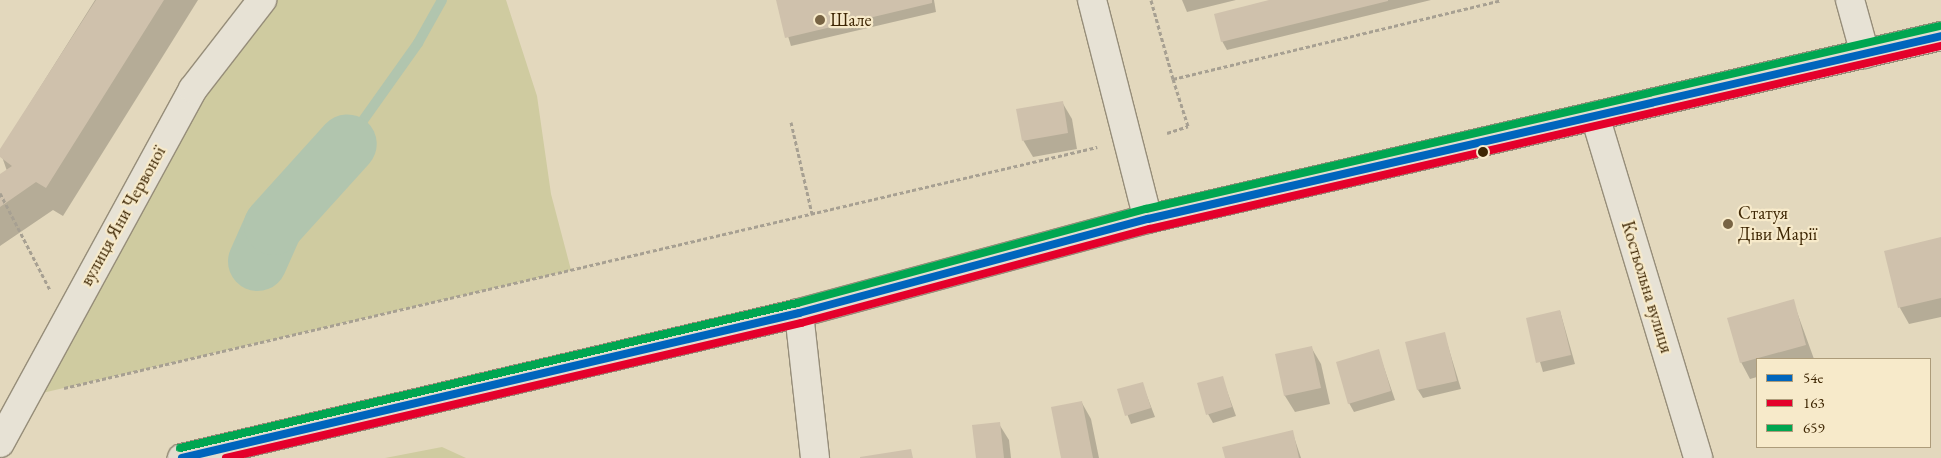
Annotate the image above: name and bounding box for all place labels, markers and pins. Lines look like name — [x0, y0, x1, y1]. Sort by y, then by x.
place label: Шале — [830, 9, 871, 31]
marker: Шале — [814, 14, 826, 26]
unlabelled marker — [1478, 147, 1488, 157]
place label: Статуя Діви Марії — [1738, 203, 1817, 245]
marker: Статуя Діви Марії — [1722, 218, 1734, 230]

